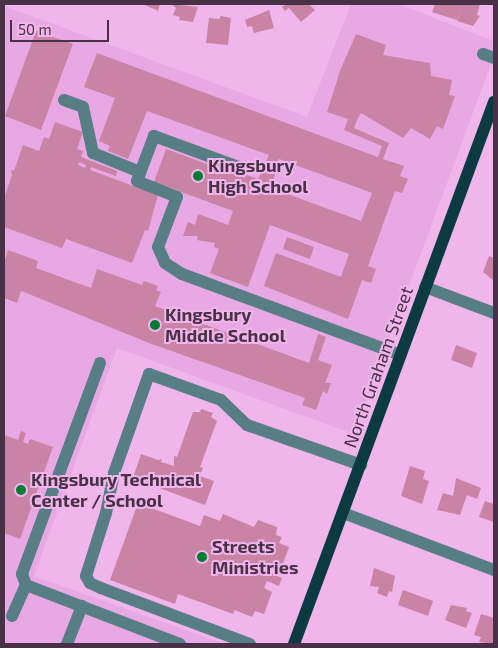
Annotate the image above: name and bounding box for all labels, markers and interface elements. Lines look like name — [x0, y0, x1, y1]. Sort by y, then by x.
scale bar — [12, 10, 111, 42]
text: 50 m — [18, 20, 52, 38]
place label: Kingsbury High School — [208, 155, 308, 198]
marker: Kingsbury High School — [192, 170, 204, 182]
street label: North Graham Street — [339, 283, 417, 451]
place label: Kingsbury Middle School — [165, 304, 286, 346]
marker: Kingsbury Middle School — [149, 319, 161, 331]
place label: Kingsbury Technical Center / School — [31, 469, 202, 512]
marker: Kingsbury Technical Center / School — [15, 484, 27, 496]
place label: Streets Ministries — [212, 536, 299, 578]
marker: Streets Ministries — [196, 551, 208, 563]

